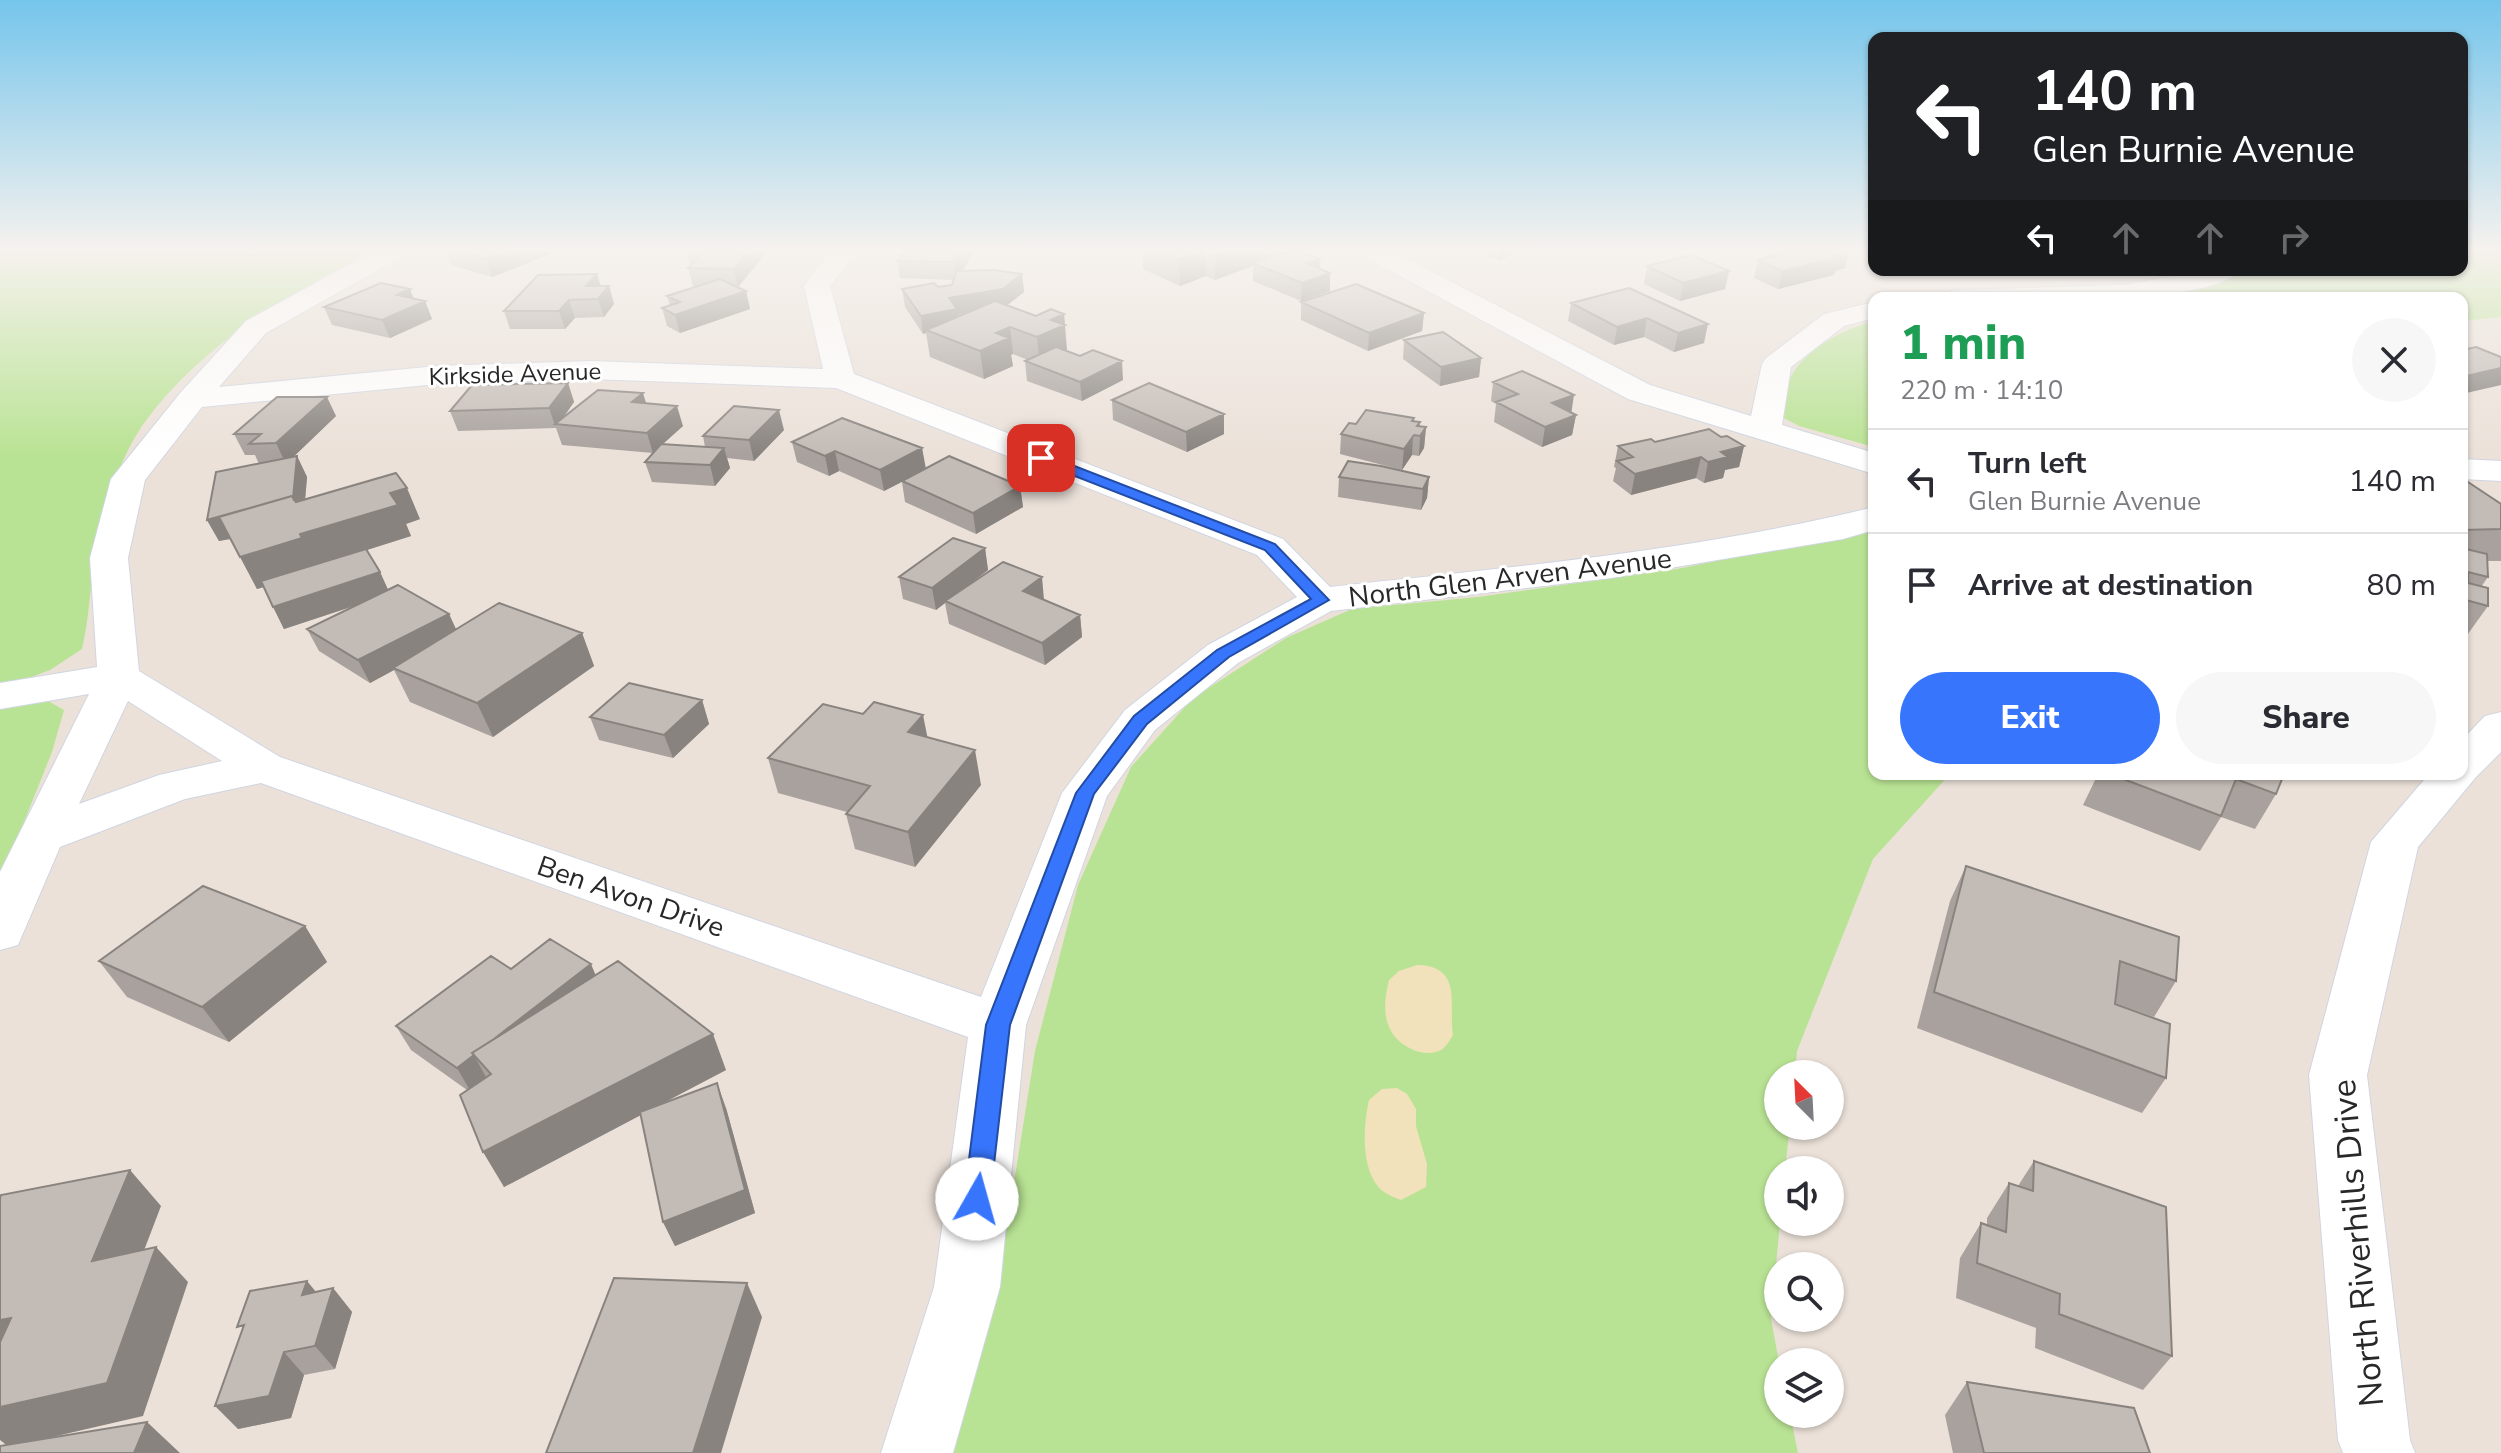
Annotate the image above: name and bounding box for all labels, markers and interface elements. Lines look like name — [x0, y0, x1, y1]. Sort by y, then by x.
text: 140 m — [2032, 53, 2197, 130]
icon: left — [1900, 64, 2004, 168]
text: Glen Burnie Avenue — [2032, 126, 2355, 175]
icon: left — [2020, 216, 2064, 260]
icon: ahead — [2104, 216, 2148, 260]
icon: ahead — [2188, 216, 2232, 260]
icon: right — [2272, 216, 2316, 260]
text: 1 min — [1900, 310, 2026, 376]
button: close — [2352, 318, 2436, 402]
street label: Kirkside Avenue — [428, 355, 602, 393]
text: 220 m · 14:10 — [1900, 373, 2063, 408]
pin — [1007, 424, 1075, 492]
icon: arrive — [1019, 436, 1063, 480]
text: Turn left — [1968, 443, 2086, 484]
icon: left — [1900, 459, 1944, 503]
text: 140 m — [2349, 461, 2436, 502]
text: Glen Burnie Avenue — [1968, 484, 2201, 519]
street label: North Glen Arven Avenue — [1346, 539, 1674, 617]
icon: arrive — [1900, 563, 1944, 607]
text: Arrive at destination — [1968, 565, 2253, 606]
text: 80 m — [2367, 565, 2436, 606]
button: Exit — [1900, 672, 2160, 764]
button: Share — [2176, 672, 2436, 764]
street label: Ben Avon Drive — [532, 847, 729, 947]
north arrow — [1764, 1060, 1844, 1140]
map controls — [1764, 1060, 1844, 1428]
street label: North Riverhills Drive — [2321, 1077, 2395, 1408]
button: sound — [1764, 1156, 1844, 1236]
position arrow — [935, 1157, 1019, 1241]
button: search — [1764, 1252, 1844, 1332]
button: layers — [1764, 1348, 1844, 1428]

